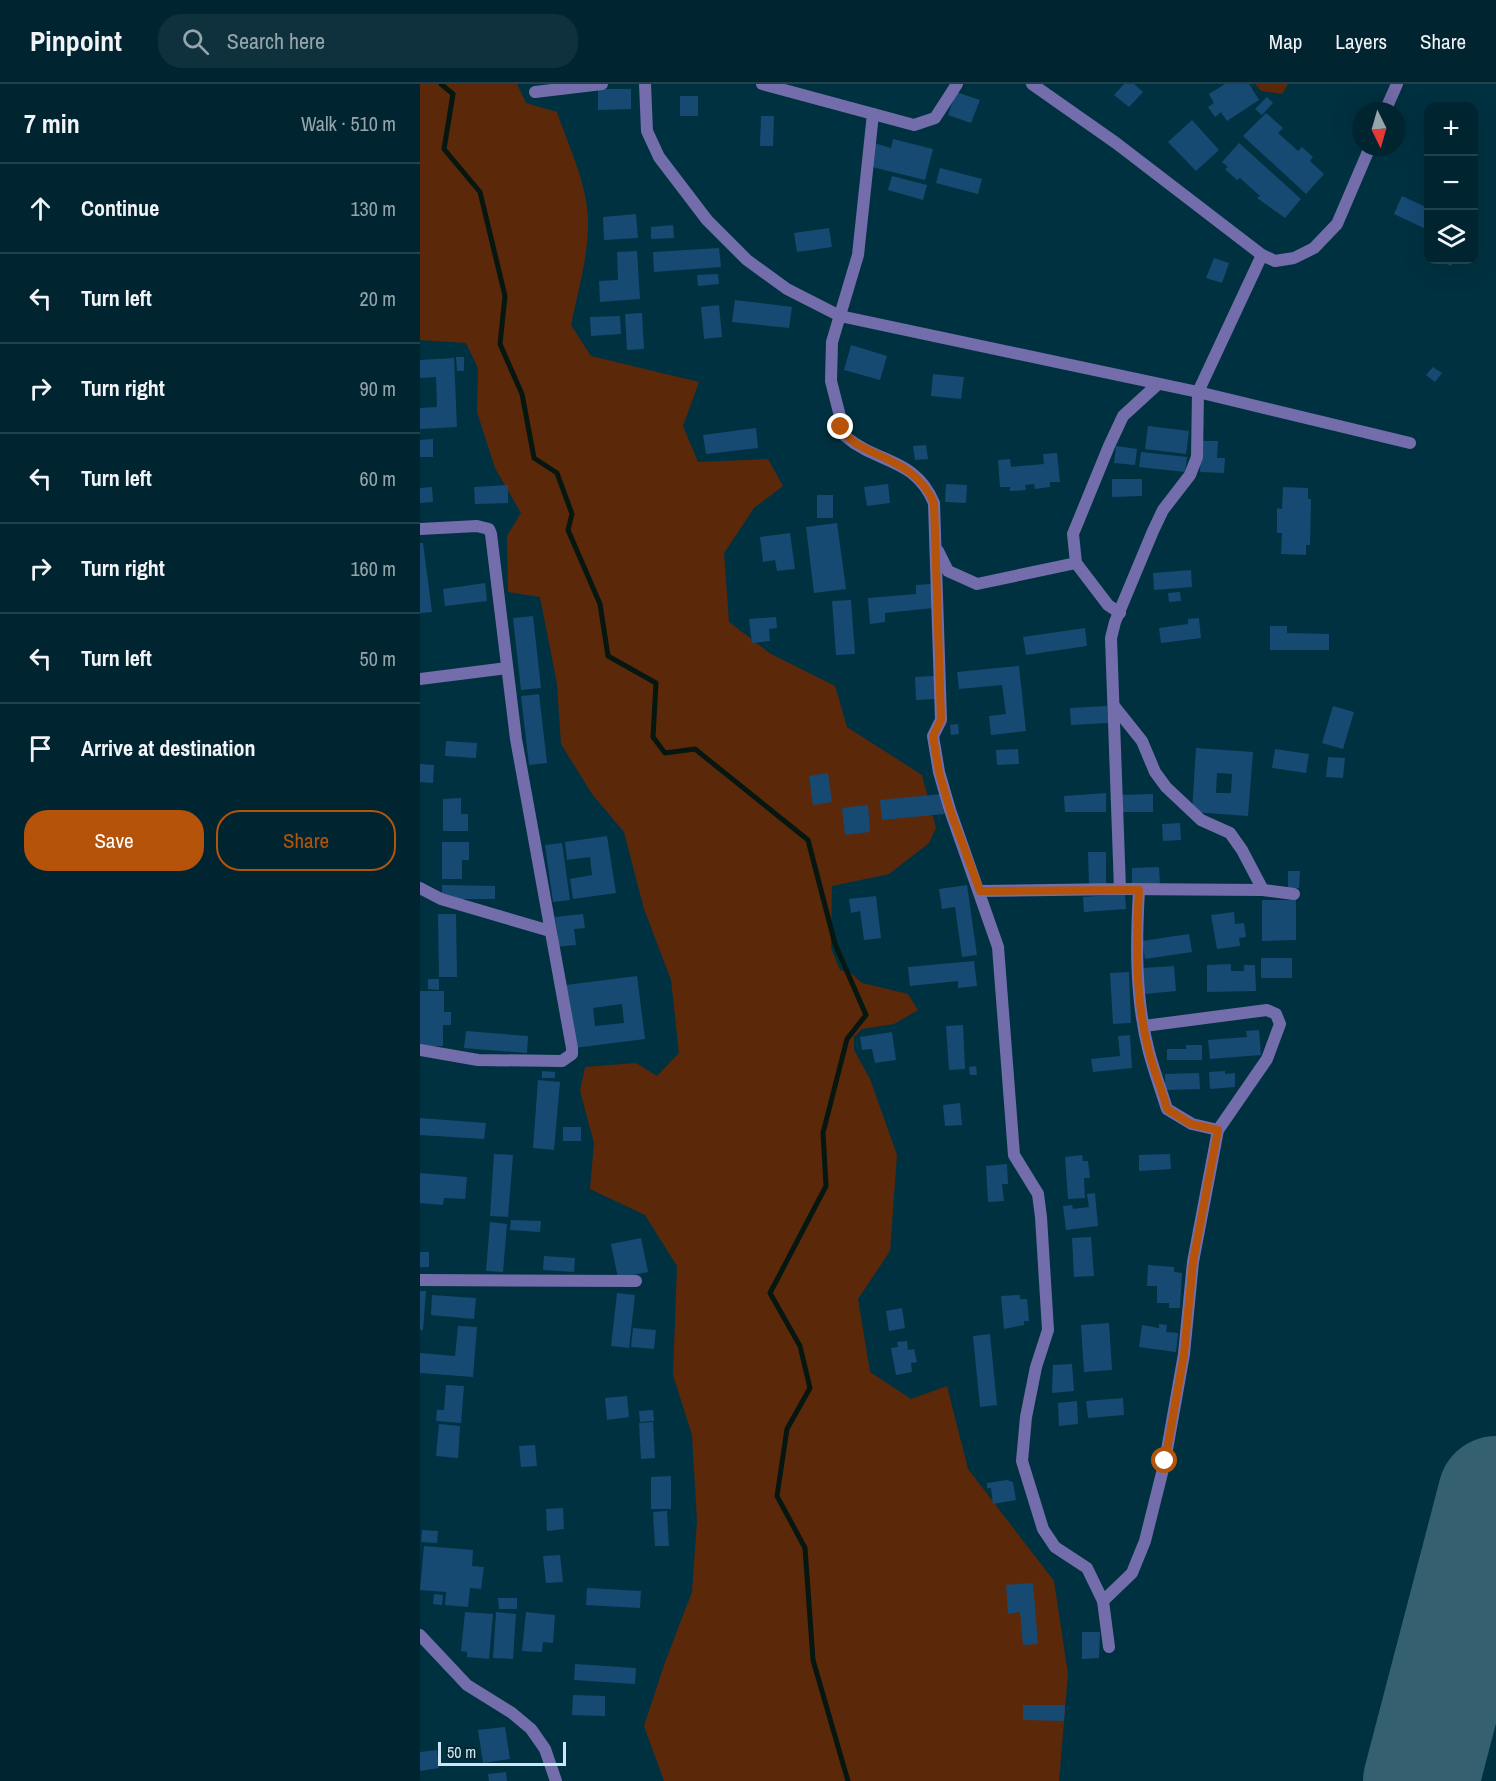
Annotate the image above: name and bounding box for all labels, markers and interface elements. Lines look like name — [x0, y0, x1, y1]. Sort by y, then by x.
search box — [158, 14, 578, 68]
text: Pinpoint — [30, 22, 122, 60]
icon: search — [179, 25, 212, 58]
text: Search here — [227, 26, 325, 56]
text: Map — [1269, 27, 1302, 56]
text: Layers — [1335, 27, 1387, 56]
text: Share — [1420, 27, 1466, 56]
north arrow — [1352, 102, 1406, 156]
map controls — [1424, 102, 1478, 264]
button: + — [1424, 102, 1478, 156]
text: 7 min — [24, 106, 80, 141]
text: Walk · 510 m — [301, 110, 396, 137]
button: − — [1424, 156, 1478, 210]
icon: ahead — [24, 192, 57, 225]
text: Continue — [81, 193, 159, 223]
text: 130 m — [350, 195, 396, 222]
button: layers — [1424, 210, 1478, 264]
icon: left — [24, 282, 57, 315]
text: Turn left — [81, 283, 152, 313]
text: 20 m — [360, 285, 396, 312]
icon: right — [24, 372, 57, 405]
text: Turn right — [81, 373, 165, 403]
text: 90 m — [360, 375, 396, 402]
route end — [827, 413, 853, 439]
icon: left — [24, 462, 57, 495]
text: Turn left — [81, 463, 152, 493]
text: 60 m — [360, 465, 396, 492]
icon: right — [24, 552, 57, 585]
text: Turn right — [81, 553, 165, 583]
text: 160 m — [350, 555, 396, 582]
icon: left — [24, 642, 57, 675]
text: Turn left — [81, 643, 152, 673]
text: 50 m — [360, 645, 396, 672]
icon: arrive — [24, 732, 57, 765]
text: Arrive at destination — [81, 733, 255, 763]
button: Save — [24, 810, 204, 871]
button: Share — [216, 810, 396, 871]
route start — [1151, 1447, 1177, 1473]
scale bar — [438, 1739, 566, 1766]
text: 50 m — [447, 1741, 476, 1763]

